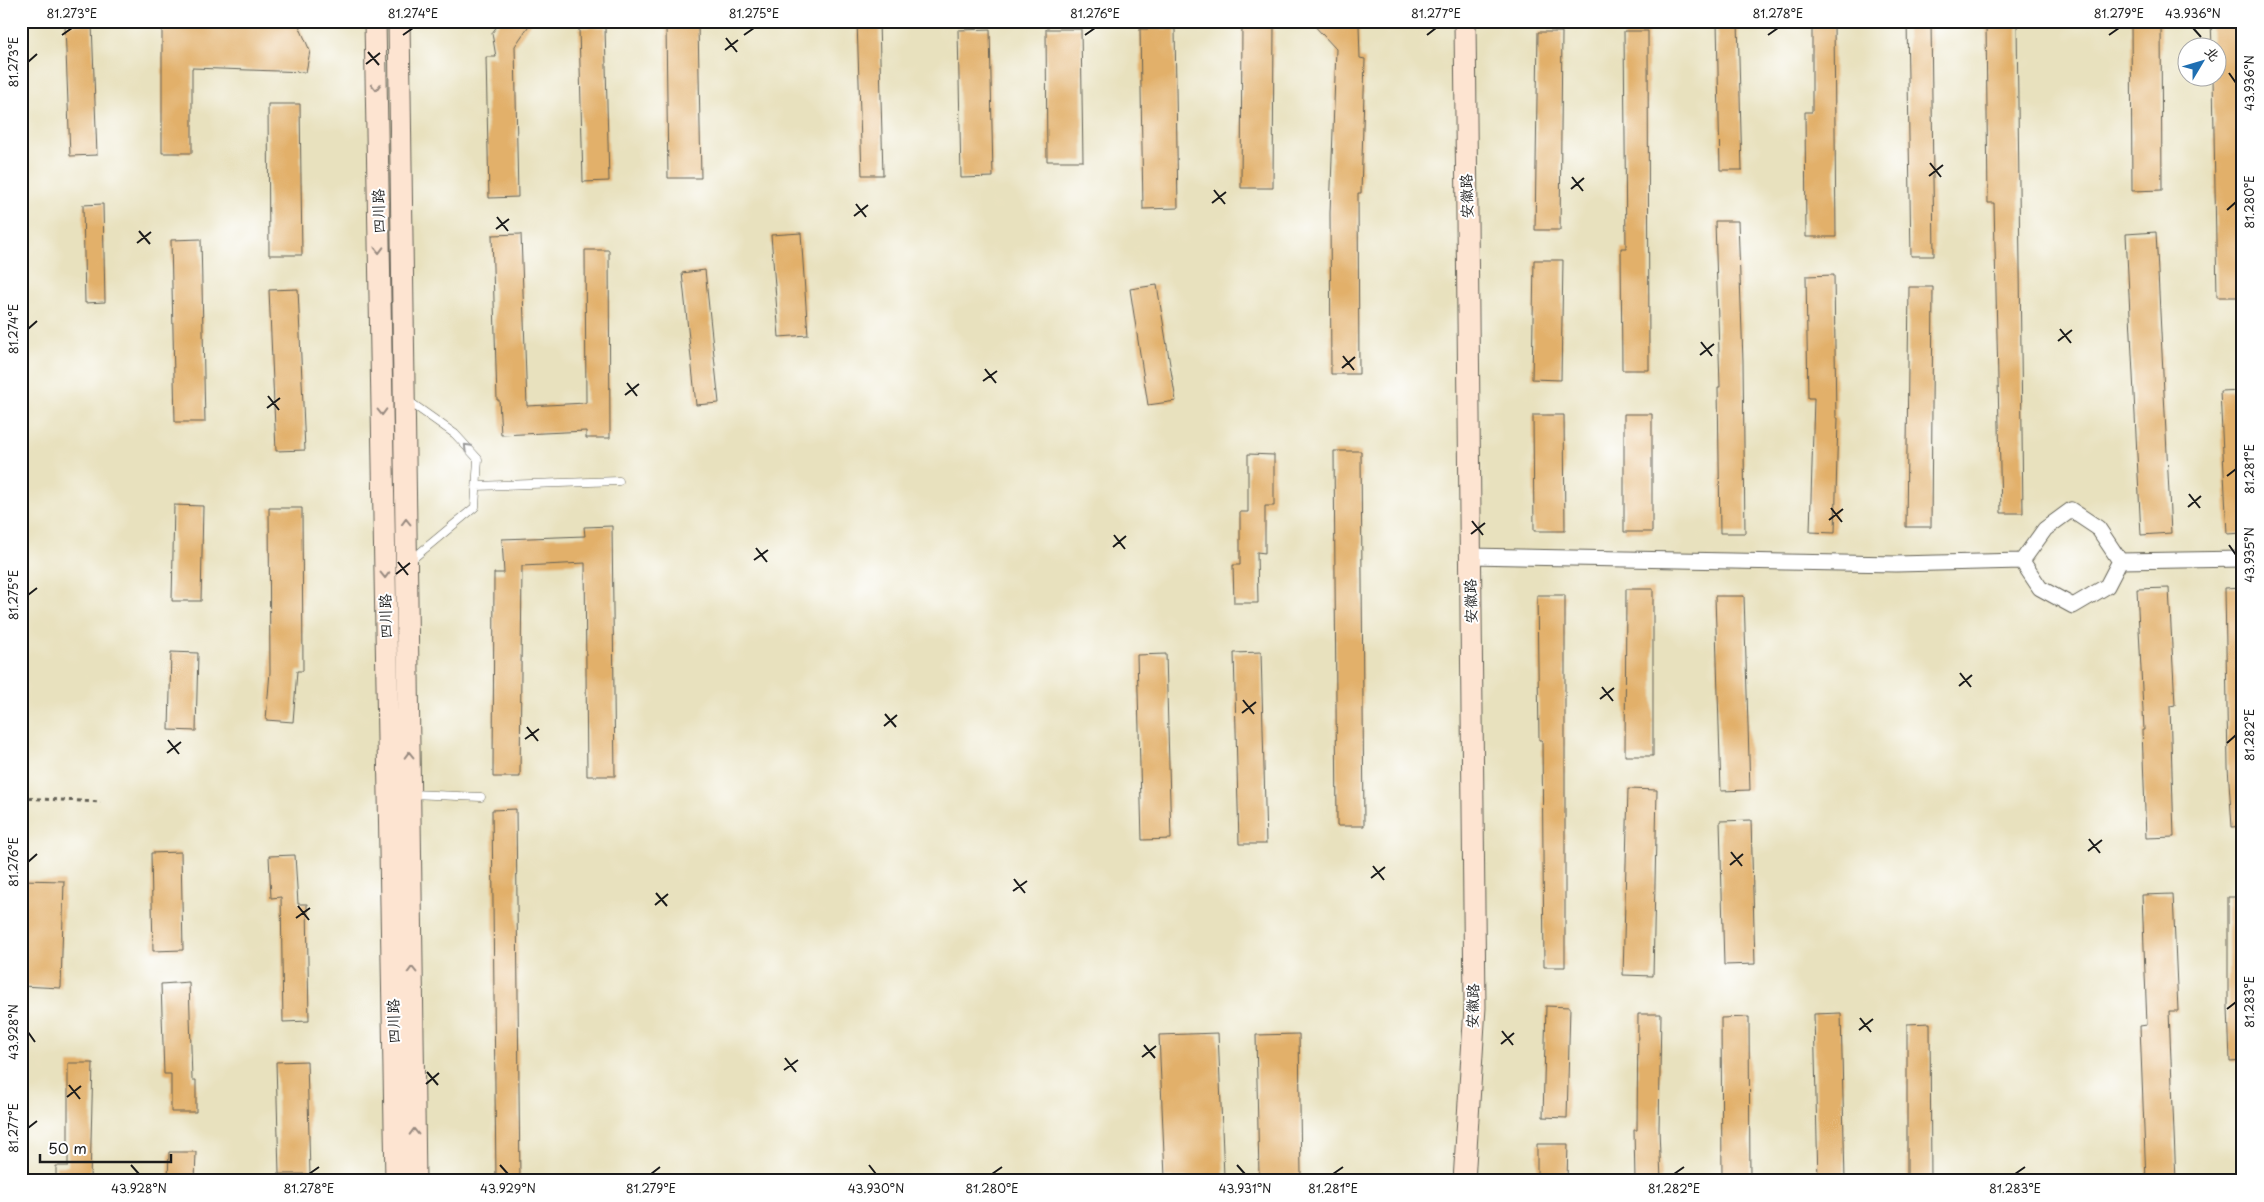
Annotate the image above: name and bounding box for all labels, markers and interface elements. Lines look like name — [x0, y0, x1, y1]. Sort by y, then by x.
text: 81.273°E — [47, 4, 97, 22]
text: 81.274°E — [388, 4, 438, 22]
text: 81.275°E — [729, 4, 779, 22]
text: 81.276°E — [1070, 4, 1120, 22]
text: 81.277°E — [1411, 4, 1461, 22]
text: 81.278°E — [1753, 4, 1803, 22]
text: 81.279°E — [2094, 4, 2144, 22]
text: 43.936°N — [2165, 4, 2221, 22]
text: 81.273°E — [4, 37, 22, 87]
north arrow — [2176, 38, 2226, 88]
text: 北 — [2200, 42, 2225, 66]
text: 43.936°N — [2240, 55, 2258, 111]
one-way arrow — [371, 84, 382, 92]
street label: 安徽路 — [1454, 173, 1477, 219]
text: 81.280°E — [2240, 175, 2258, 229]
street label: 四川路 — [366, 188, 389, 234]
one-way arrow — [374, 246, 385, 254]
text: 81.274°E — [4, 304, 22, 354]
one-way arrow — [377, 409, 388, 417]
one-way arrow — [464, 444, 473, 453]
text: 81.281°E — [2240, 444, 2258, 494]
one-way arrow — [400, 518, 411, 526]
text: 43.935°N — [2240, 527, 2258, 583]
text: 81.275°E — [4, 570, 22, 620]
one-way arrow — [380, 571, 391, 579]
street label: 安徽路 — [1458, 578, 1481, 624]
street label: 四川路 — [373, 593, 396, 639]
text: 81.282°E — [2240, 709, 2258, 761]
one-way arrow — [404, 750, 414, 758]
text: 81.276°E — [4, 837, 22, 887]
one-way arrow — [407, 965, 417, 973]
text: 81.283°E — [2240, 976, 2258, 1028]
street label: 安徽路 — [1460, 983, 1483, 1029]
street label: 四川路 — [381, 998, 404, 1044]
text: 43.928°N — [4, 1004, 22, 1060]
text: 81.277°E — [4, 1103, 22, 1153]
one-way arrow — [409, 1128, 419, 1136]
scale bar — [40, 1132, 171, 1164]
text: 50 m — [48, 1136, 87, 1159]
text: 43.928°N — [111, 1179, 167, 1197]
text: 81.278°E — [284, 1179, 334, 1197]
text: 43.929°N — [480, 1179, 536, 1197]
text: 81.279°E — [626, 1179, 676, 1197]
text: 43.930°N — [848, 1179, 904, 1197]
text: 81.280°E — [965, 1179, 1019, 1197]
text: 43.931°N — [1219, 1179, 1271, 1197]
text: 81.281°E — [1308, 1179, 1358, 1197]
text: 81.282°E — [1648, 1179, 1700, 1197]
text: 81.283°E — [1989, 1179, 2041, 1197]

